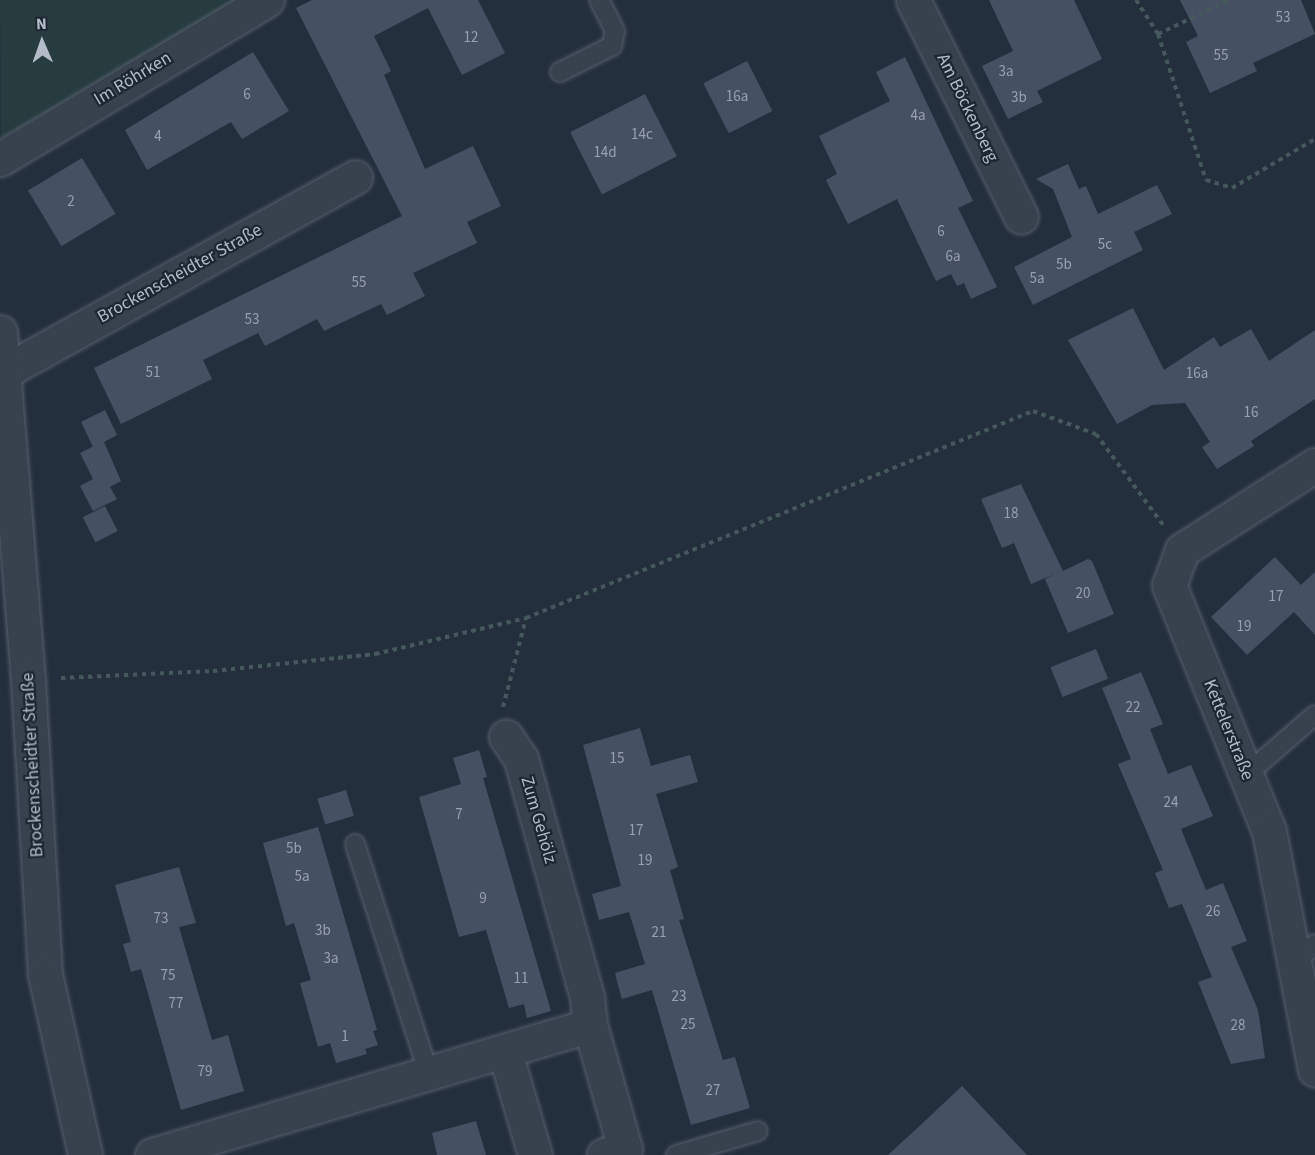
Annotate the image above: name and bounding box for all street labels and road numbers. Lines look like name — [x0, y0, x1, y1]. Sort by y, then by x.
street label: Im Röhrken — [90, 47, 176, 111]
street label: Am Böckenberg — [931, 50, 1003, 166]
street label: Brockenscheidter Straße — [94, 220, 266, 328]
street label: Brockenscheidter Straße — [17, 672, 49, 858]
street label: Kettelerstraße — [1198, 676, 1258, 784]
street label: Zum Gehölz — [515, 774, 561, 866]

